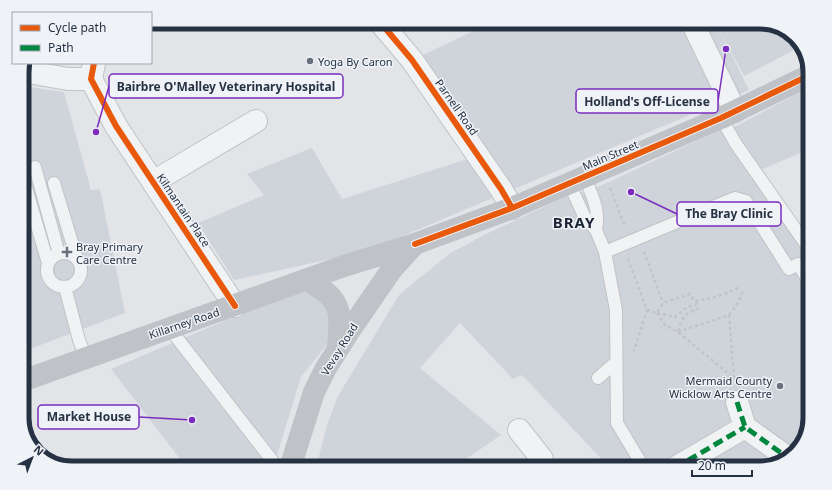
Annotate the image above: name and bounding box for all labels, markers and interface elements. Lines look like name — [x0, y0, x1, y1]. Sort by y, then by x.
legend — [12, 12, 152, 64]
text: Cycle path — [48, 19, 106, 36]
text: Path — [48, 39, 74, 56]
place label: Yoga By Caron — [318, 54, 393, 69]
marker: Yoga By Caron — [305, 56, 315, 66]
callout: Bairbre O'Malley Veterinary Hospital — [109, 74, 343, 98]
street label: Parnell Road — [432, 76, 482, 138]
text: Bairbre O'Malley Veterinary Hospital — [117, 78, 335, 95]
callout: Holland's Off-License — [576, 89, 718, 113]
text: Holland's Off-License — [584, 93, 710, 110]
street label: Main Street — [580, 136, 640, 174]
street label: Kilmantain Place — [154, 170, 214, 250]
callout: The Bray Clinic — [677, 202, 781, 226]
text: The Bray Clinic — [685, 205, 773, 222]
district label: BRAY — [553, 212, 595, 232]
place label: Bray Primary Care Centre — [76, 239, 143, 267]
marker: Bray Primary Care Centre — [61, 246, 73, 258]
street label: Killarney Road — [147, 304, 221, 342]
street label: Vevay Road — [317, 320, 361, 378]
place label: Mermaid County Wicklow Arts Centre — [669, 373, 772, 401]
marker: Mermaid County Wicklow Arts Centre — [775, 381, 785, 391]
callout: Market House — [38, 405, 139, 429]
text: Market House — [47, 408, 131, 425]
north arrow — [12, 438, 52, 478]
text: N — [31, 442, 47, 459]
scale bar — [692, 452, 752, 478]
text: 20 m — [698, 457, 726, 474]

